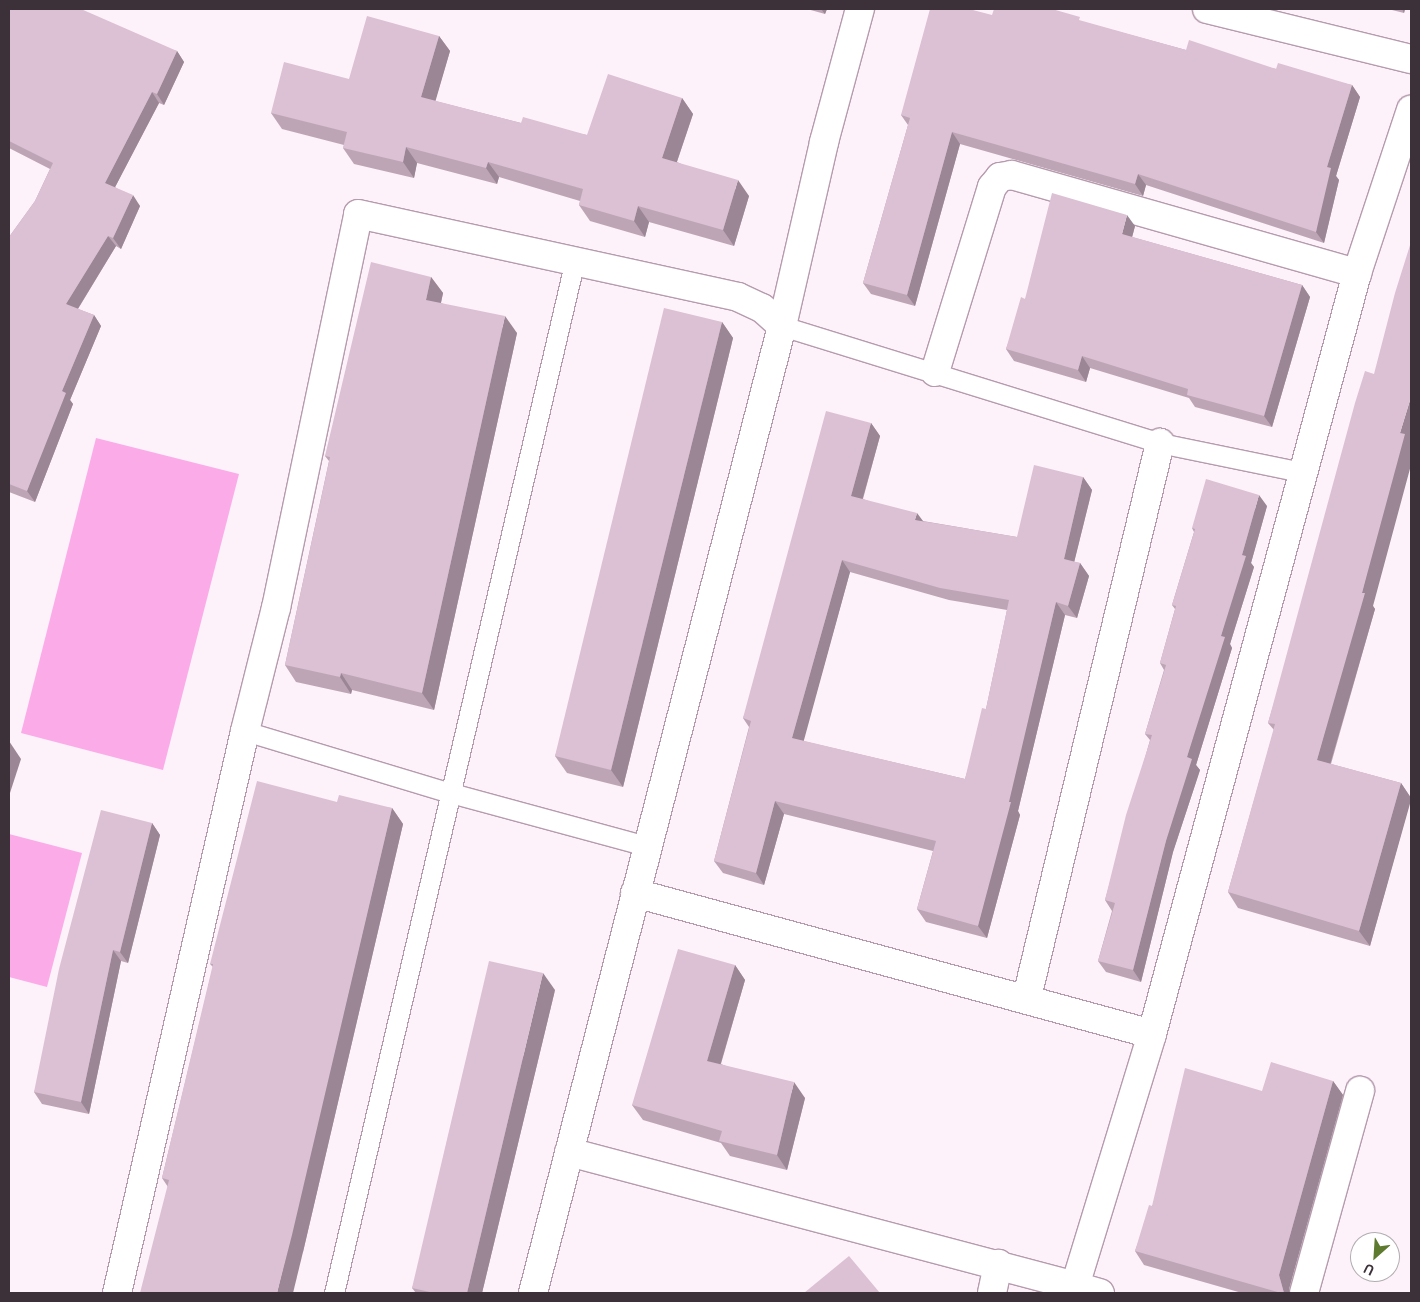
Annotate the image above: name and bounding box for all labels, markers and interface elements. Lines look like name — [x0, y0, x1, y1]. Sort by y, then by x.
north arrow — [1350, 1232, 1400, 1282]
text: U — [1361, 1259, 1377, 1280]

